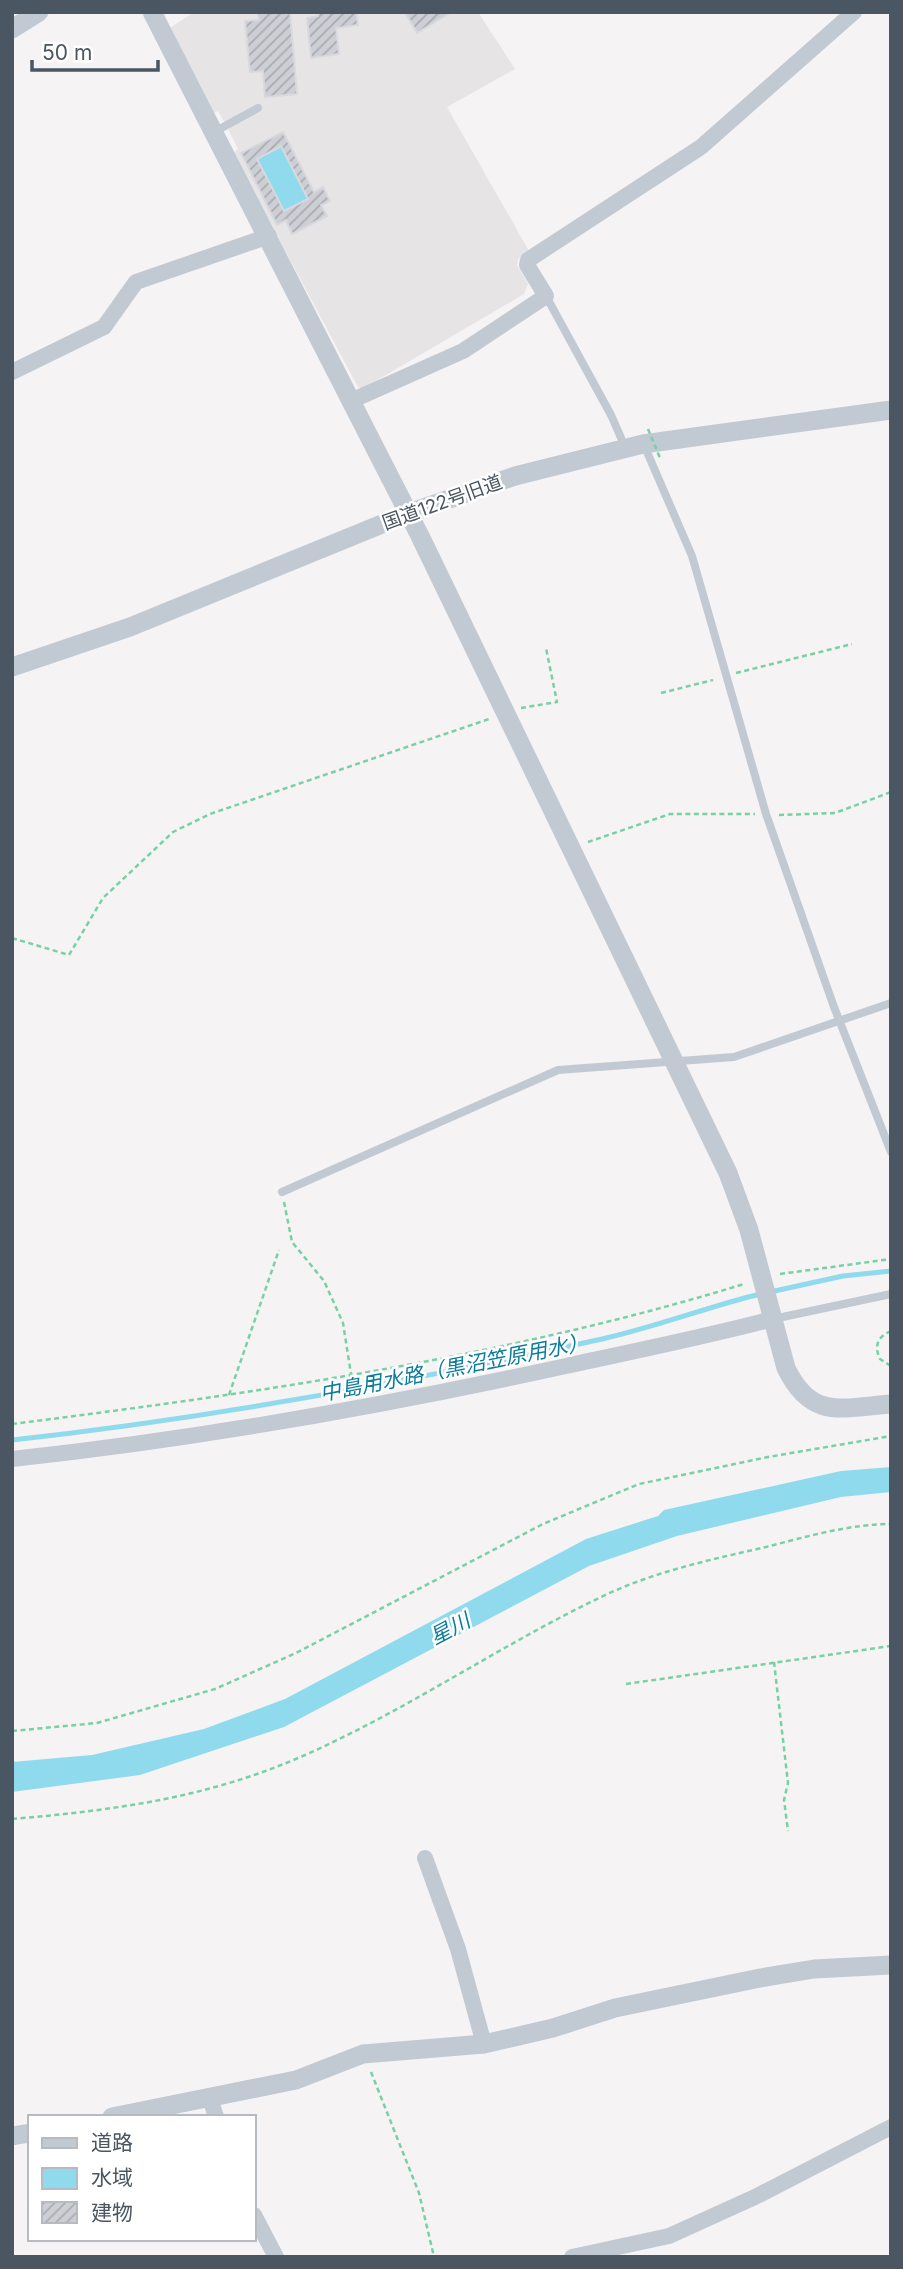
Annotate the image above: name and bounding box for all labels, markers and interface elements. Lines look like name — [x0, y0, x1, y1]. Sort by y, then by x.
scale bar — [32, 28, 158, 72]
text: 50 m — [42, 40, 92, 65]
street label: 国道122号旧道 — [379, 470, 505, 535]
water label: 中島用水路（黒沼笠原用水） — [318, 1329, 590, 1406]
water label: 星川 — [425, 1607, 476, 1649]
legend — [28, 2115, 256, 2241]
text: 道路 — [91, 2130, 133, 2155]
text: 水域 — [91, 2165, 133, 2190]
text: 建物 — [91, 2200, 133, 2225]

